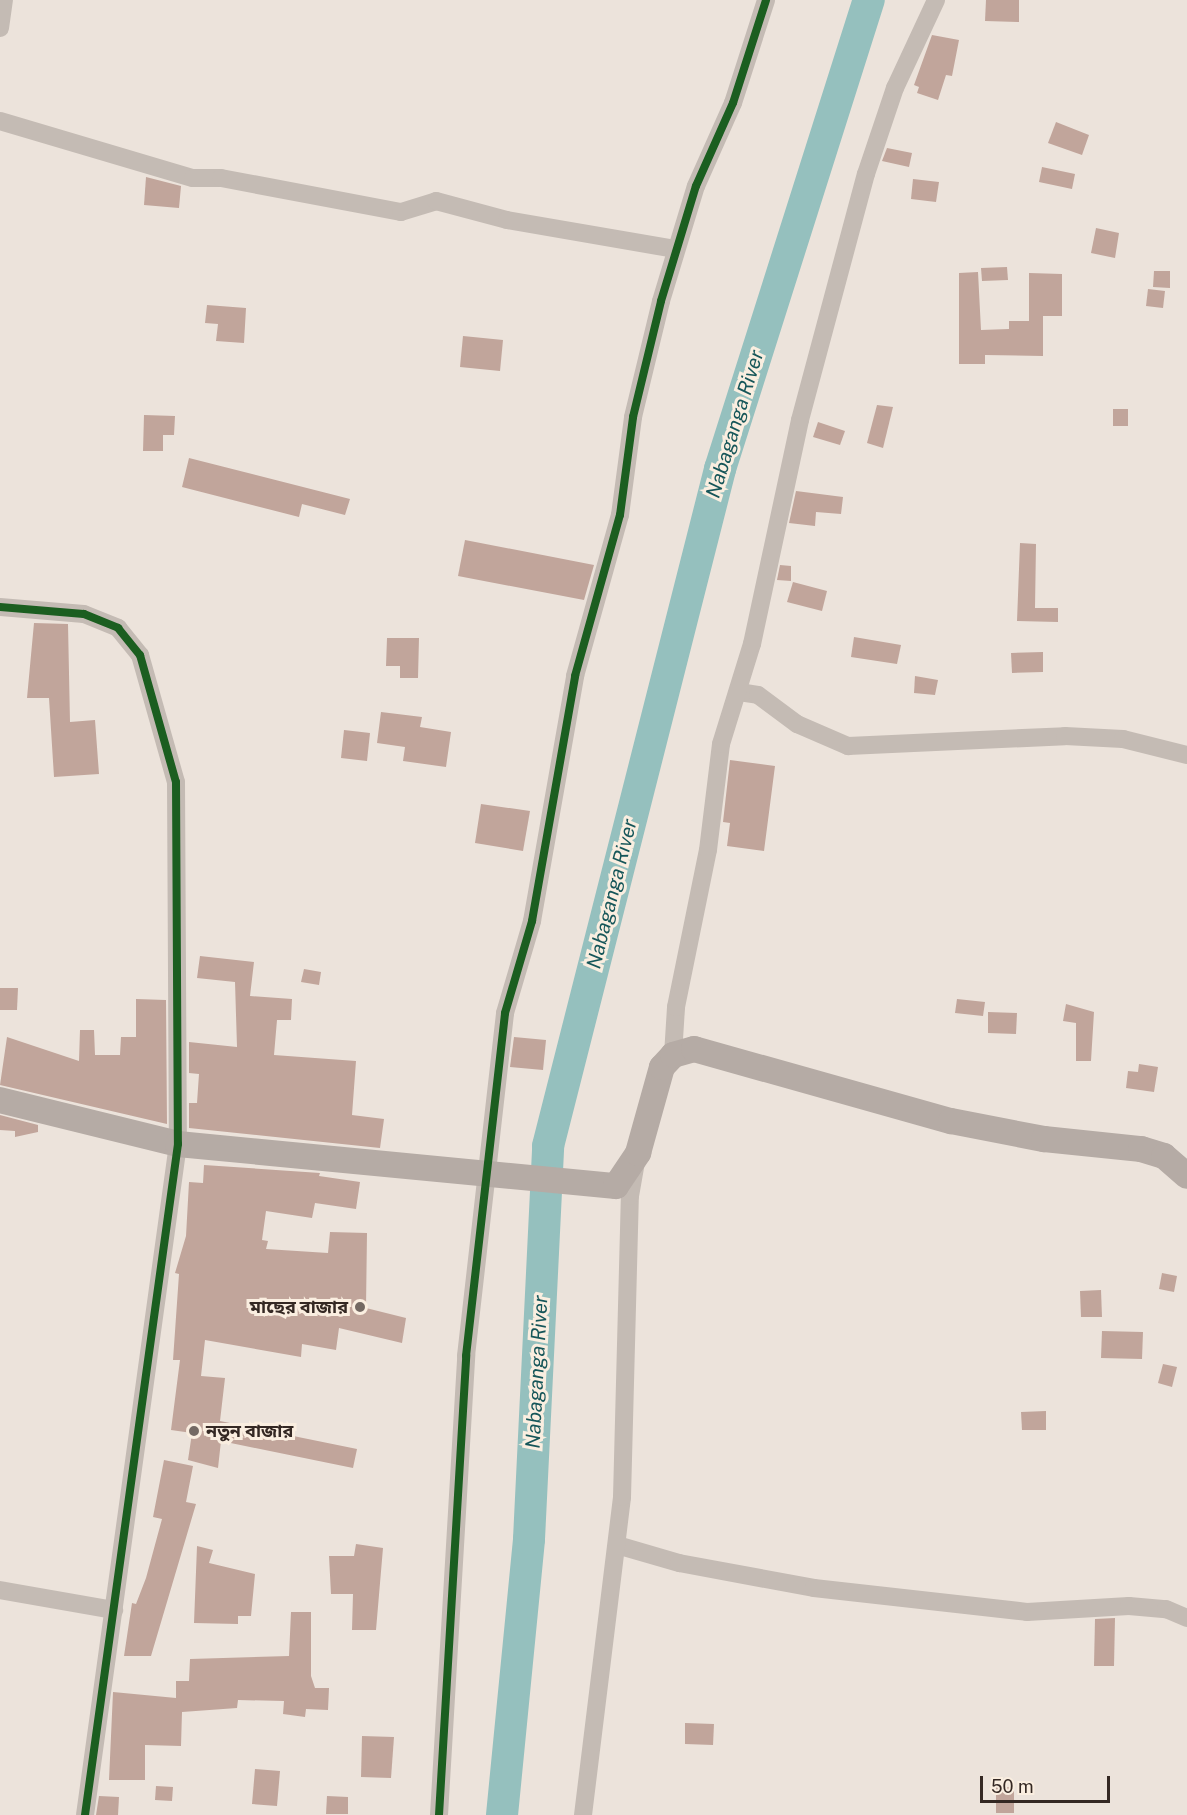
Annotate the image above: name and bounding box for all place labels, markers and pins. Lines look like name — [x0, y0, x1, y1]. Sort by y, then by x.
place label: মাছের বাজার — [250, 1296, 348, 1318]
marker: মাছের বাজার — [353, 1300, 367, 1314]
place label: নতুন বাজার — [206, 1420, 293, 1442]
marker: নতুন বাজার — [187, 1424, 201, 1438]

